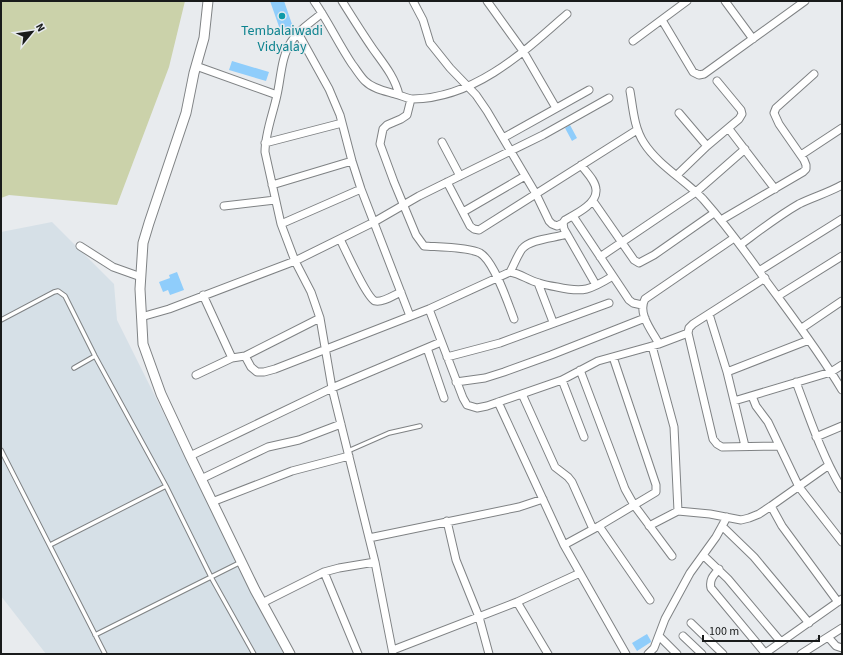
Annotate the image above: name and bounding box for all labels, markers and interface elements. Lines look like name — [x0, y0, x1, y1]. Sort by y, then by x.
marker: Tembalaiwadi Vidyalay — [277, 11, 287, 21]
north arrow — [12, 12, 52, 52]
text: N — [32, 21, 49, 34]
place label: Tembalaiwadi Vidyalay — [241, 21, 323, 57]
scale bar — [703, 617, 819, 643]
text: 100 m — [709, 623, 739, 640]

